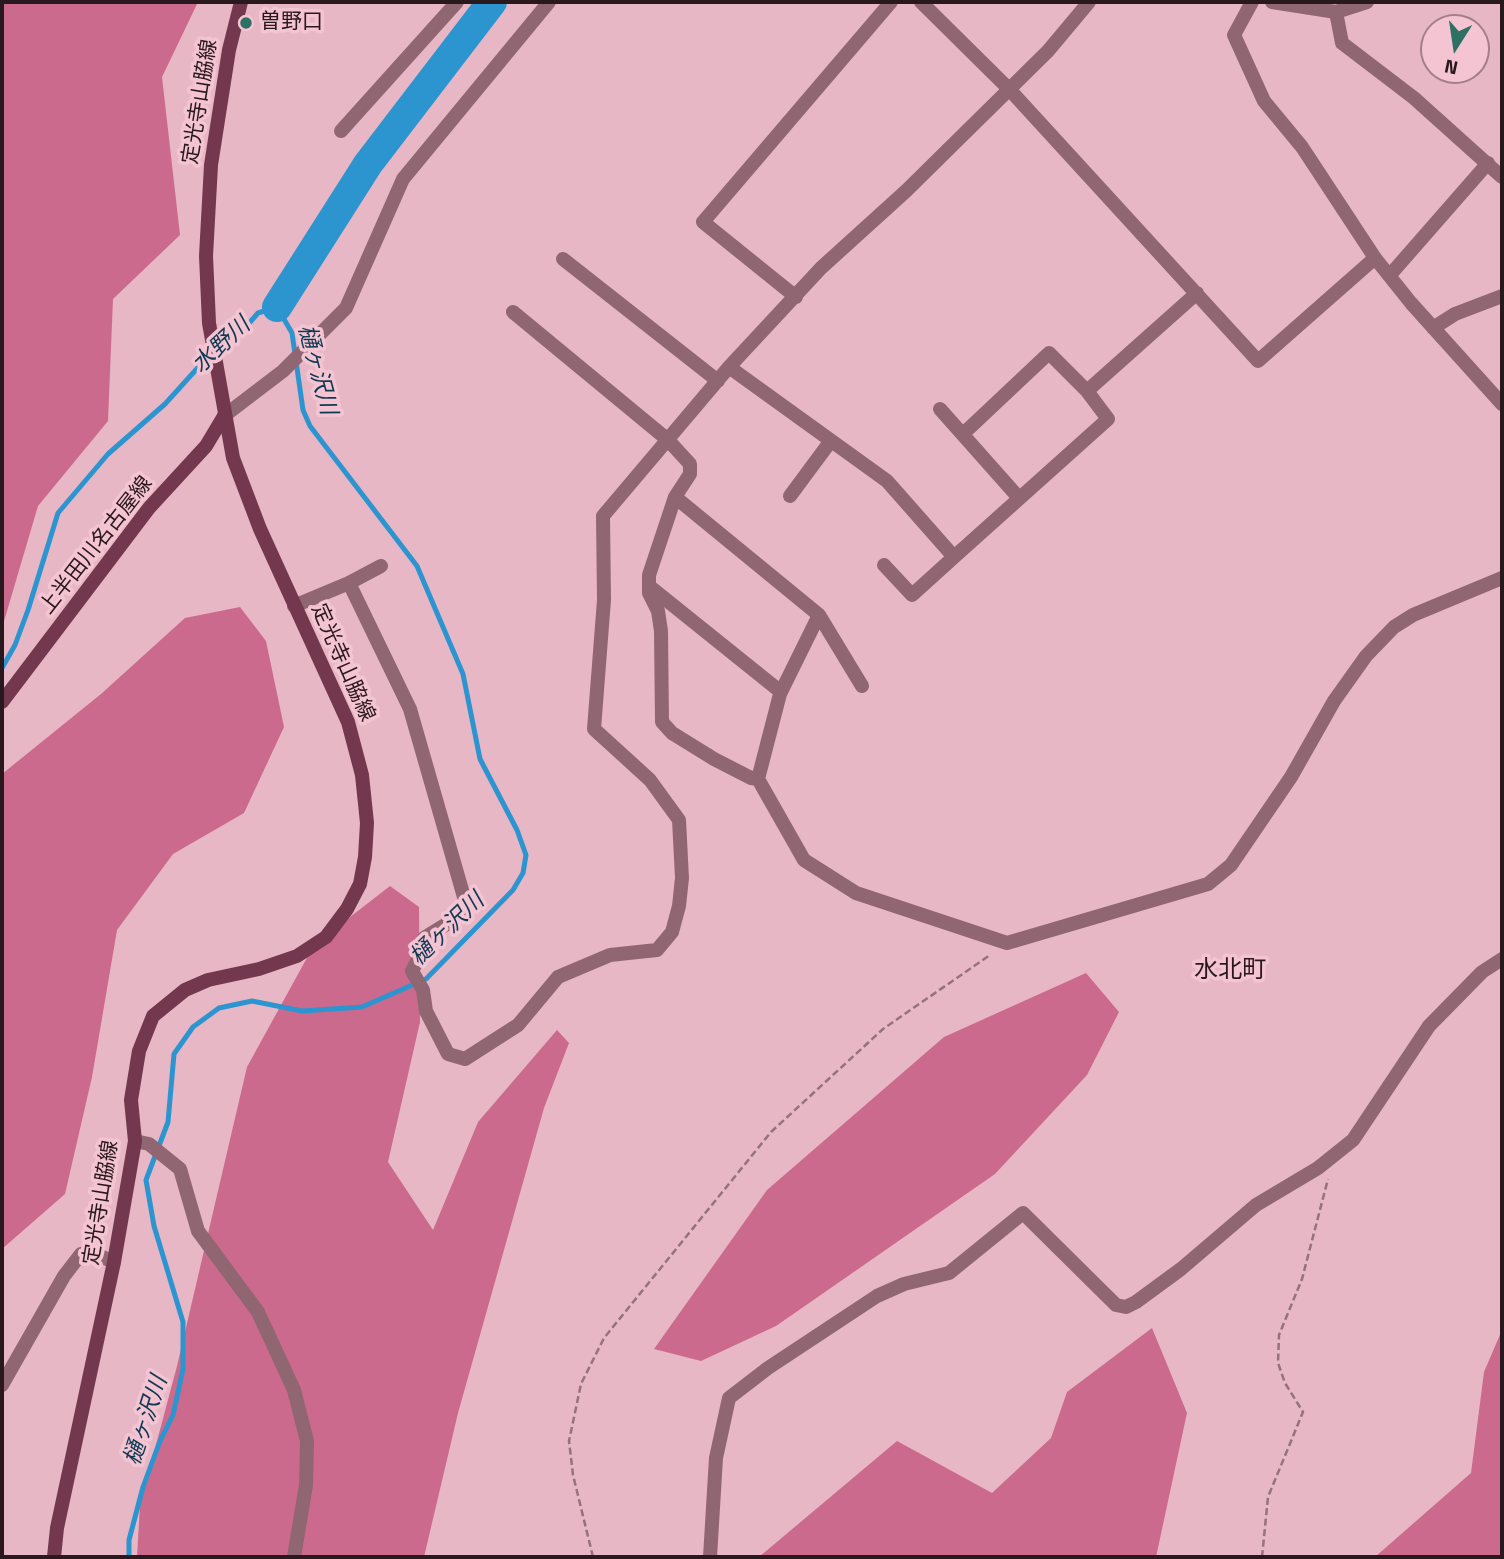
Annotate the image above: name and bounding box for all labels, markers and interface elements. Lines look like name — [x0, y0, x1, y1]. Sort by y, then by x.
place label: 曽野口 — [260, 10, 323, 36]
north arrow — [1420, 14, 1490, 84]
marker: 曽野口 — [238, 15, 254, 31]
street label: 定光寺山脇線 — [179, 38, 223, 166]
text: N — [1441, 53, 1460, 84]
water label: 水野川 — [187, 312, 257, 380]
water label: 樋ヶ沢川 — [291, 322, 341, 418]
street label: 上半田川名古屋線 — [35, 472, 159, 620]
street label: 定光寺山脇線 — [305, 600, 379, 726]
water label: 樋ヶ沢川 — [405, 888, 491, 972]
district label: 水北町 — [1194, 957, 1266, 985]
street label: 定光寺山脇線 — [80, 1139, 124, 1267]
water label: 樋ヶ沢川 — [120, 1373, 174, 1469]

